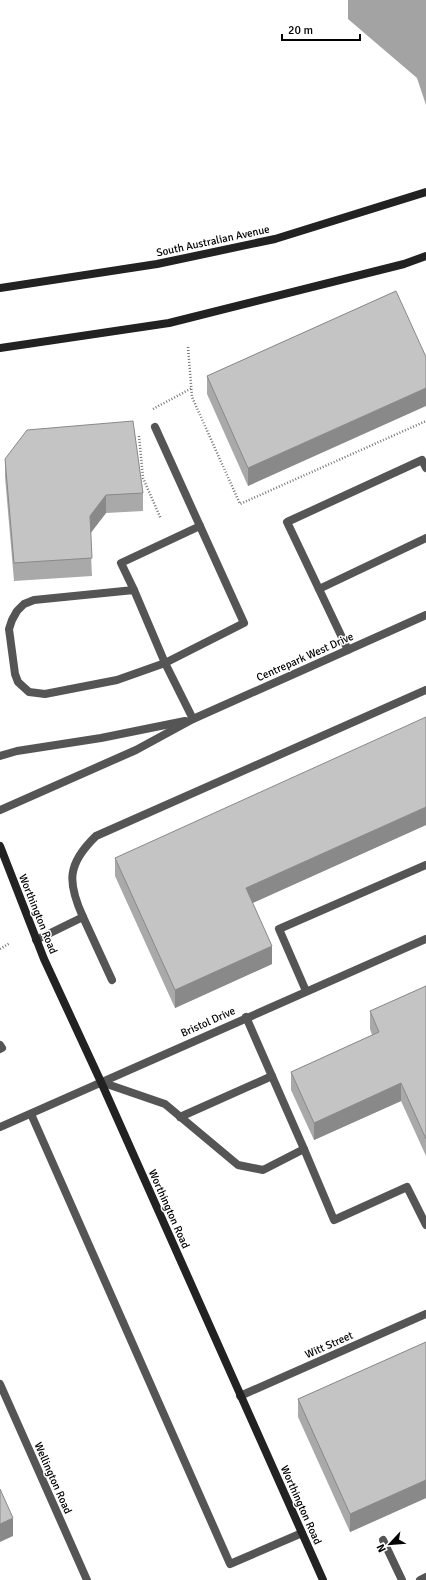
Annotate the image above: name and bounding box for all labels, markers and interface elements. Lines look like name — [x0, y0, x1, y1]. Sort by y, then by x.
scale bar — [282, 16, 360, 42]
text: 20 m — [288, 23, 313, 38]
street label: South Australian Avenue — [155, 223, 271, 259]
street label: Centrepark West Drive — [255, 630, 355, 684]
street label: Worthington Road — [16, 872, 60, 956]
street label: Bristol Drive — [179, 1004, 237, 1040]
street label: Worthington Road — [146, 1168, 192, 1251]
street label: Witt Street — [303, 1329, 355, 1361]
street label: Wellington Road — [31, 1440, 75, 1516]
street label: Worthington Road — [278, 1464, 324, 1547]
north arrow — [370, 1524, 410, 1564]
text: N — [374, 1542, 389, 1554]

